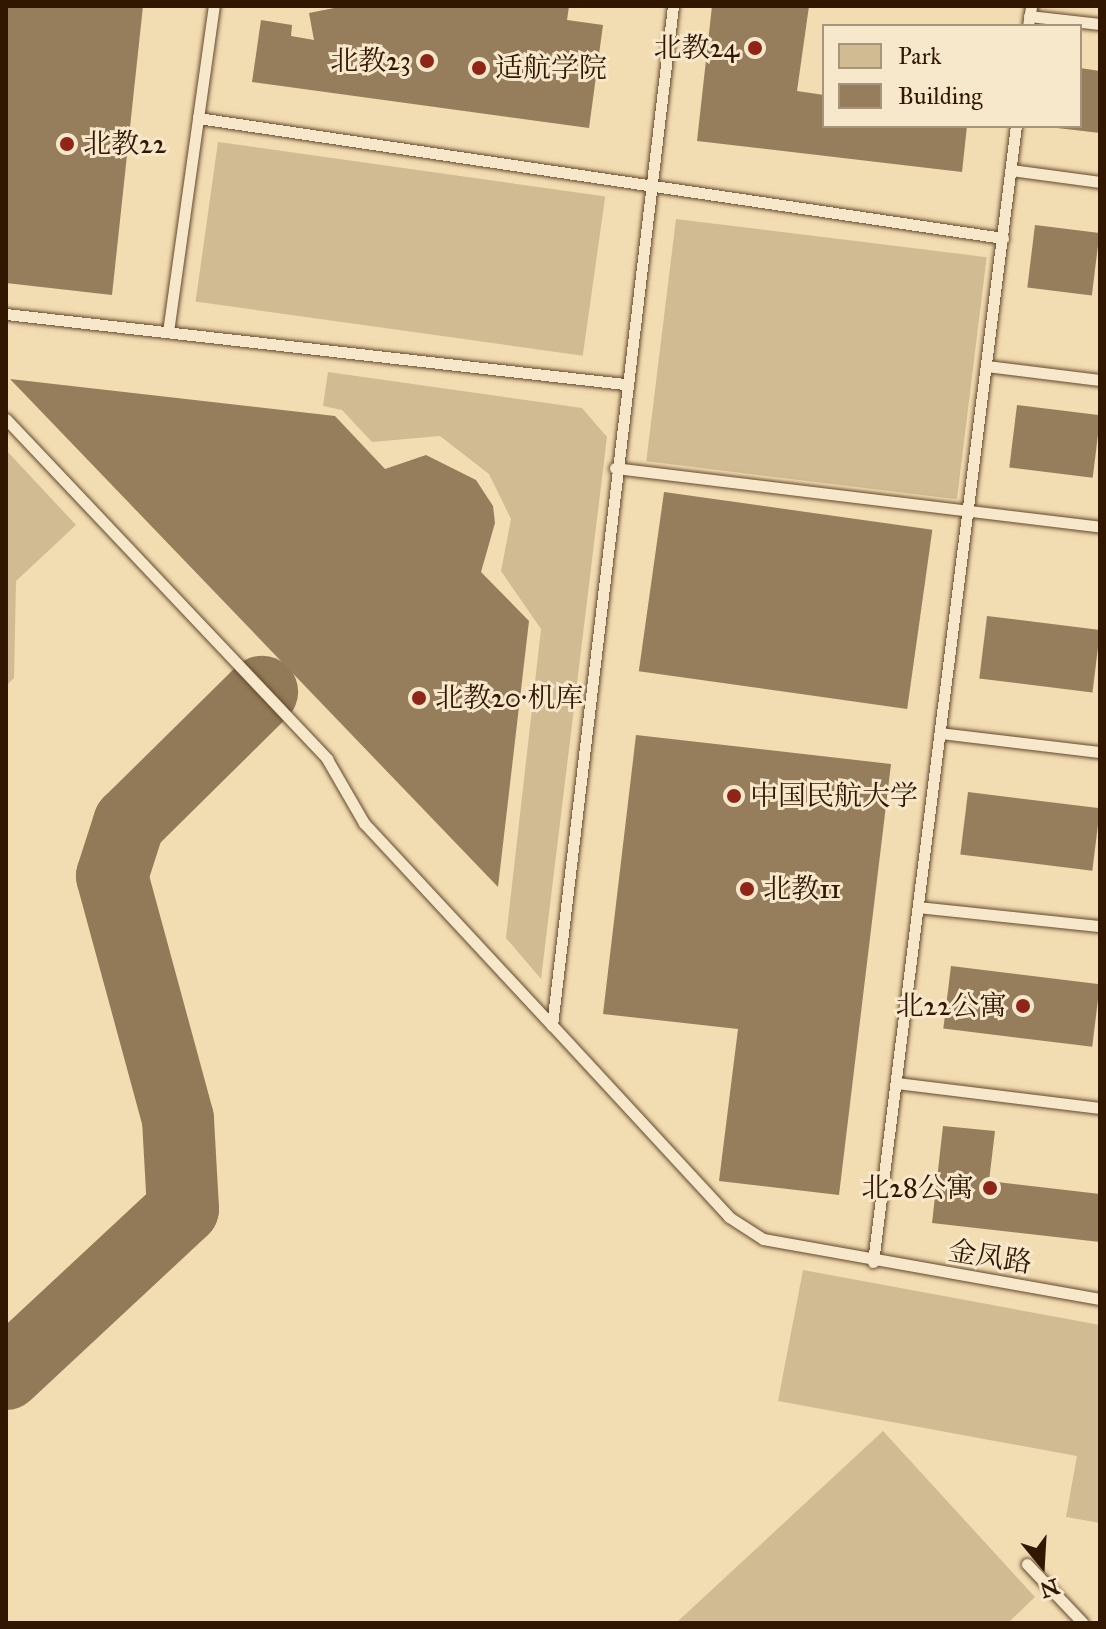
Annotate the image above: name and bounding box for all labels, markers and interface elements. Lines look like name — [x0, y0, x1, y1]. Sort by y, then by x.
legend — [822, 24, 1082, 128]
place label: 北教24 — [654, 31, 739, 65]
marker: 北教24 — [746, 39, 764, 57]
text: Park — [898, 41, 941, 71]
place label: 北教23 — [330, 44, 411, 78]
place label: 适航学院 — [495, 51, 607, 85]
marker: 北教23 — [418, 52, 436, 70]
marker: 适航学院 — [470, 59, 488, 77]
text: Building — [898, 81, 983, 111]
place label: 北教22 — [83, 127, 167, 161]
marker: 北教22 — [58, 135, 76, 153]
place label: 北教20·机库 — [435, 681, 583, 715]
marker: 北教20·机库 — [410, 689, 428, 707]
place label: 中国民航大学 — [750, 779, 918, 813]
marker: 中国民航大学 — [725, 787, 743, 805]
place label: 北教11 — [763, 872, 841, 906]
marker: 北教11 — [738, 880, 756, 898]
place label: 北22公寓 — [895, 989, 1007, 1023]
marker: 北22公寓 — [1014, 997, 1032, 1015]
place label: 北28公寓 — [861, 1171, 974, 1205]
marker: 北28公寓 — [981, 1179, 999, 1197]
street label: 金凤路 — [946, 1234, 1034, 1280]
north arrow — [1002, 1525, 1082, 1605]
text: N — [1037, 1573, 1063, 1604]

